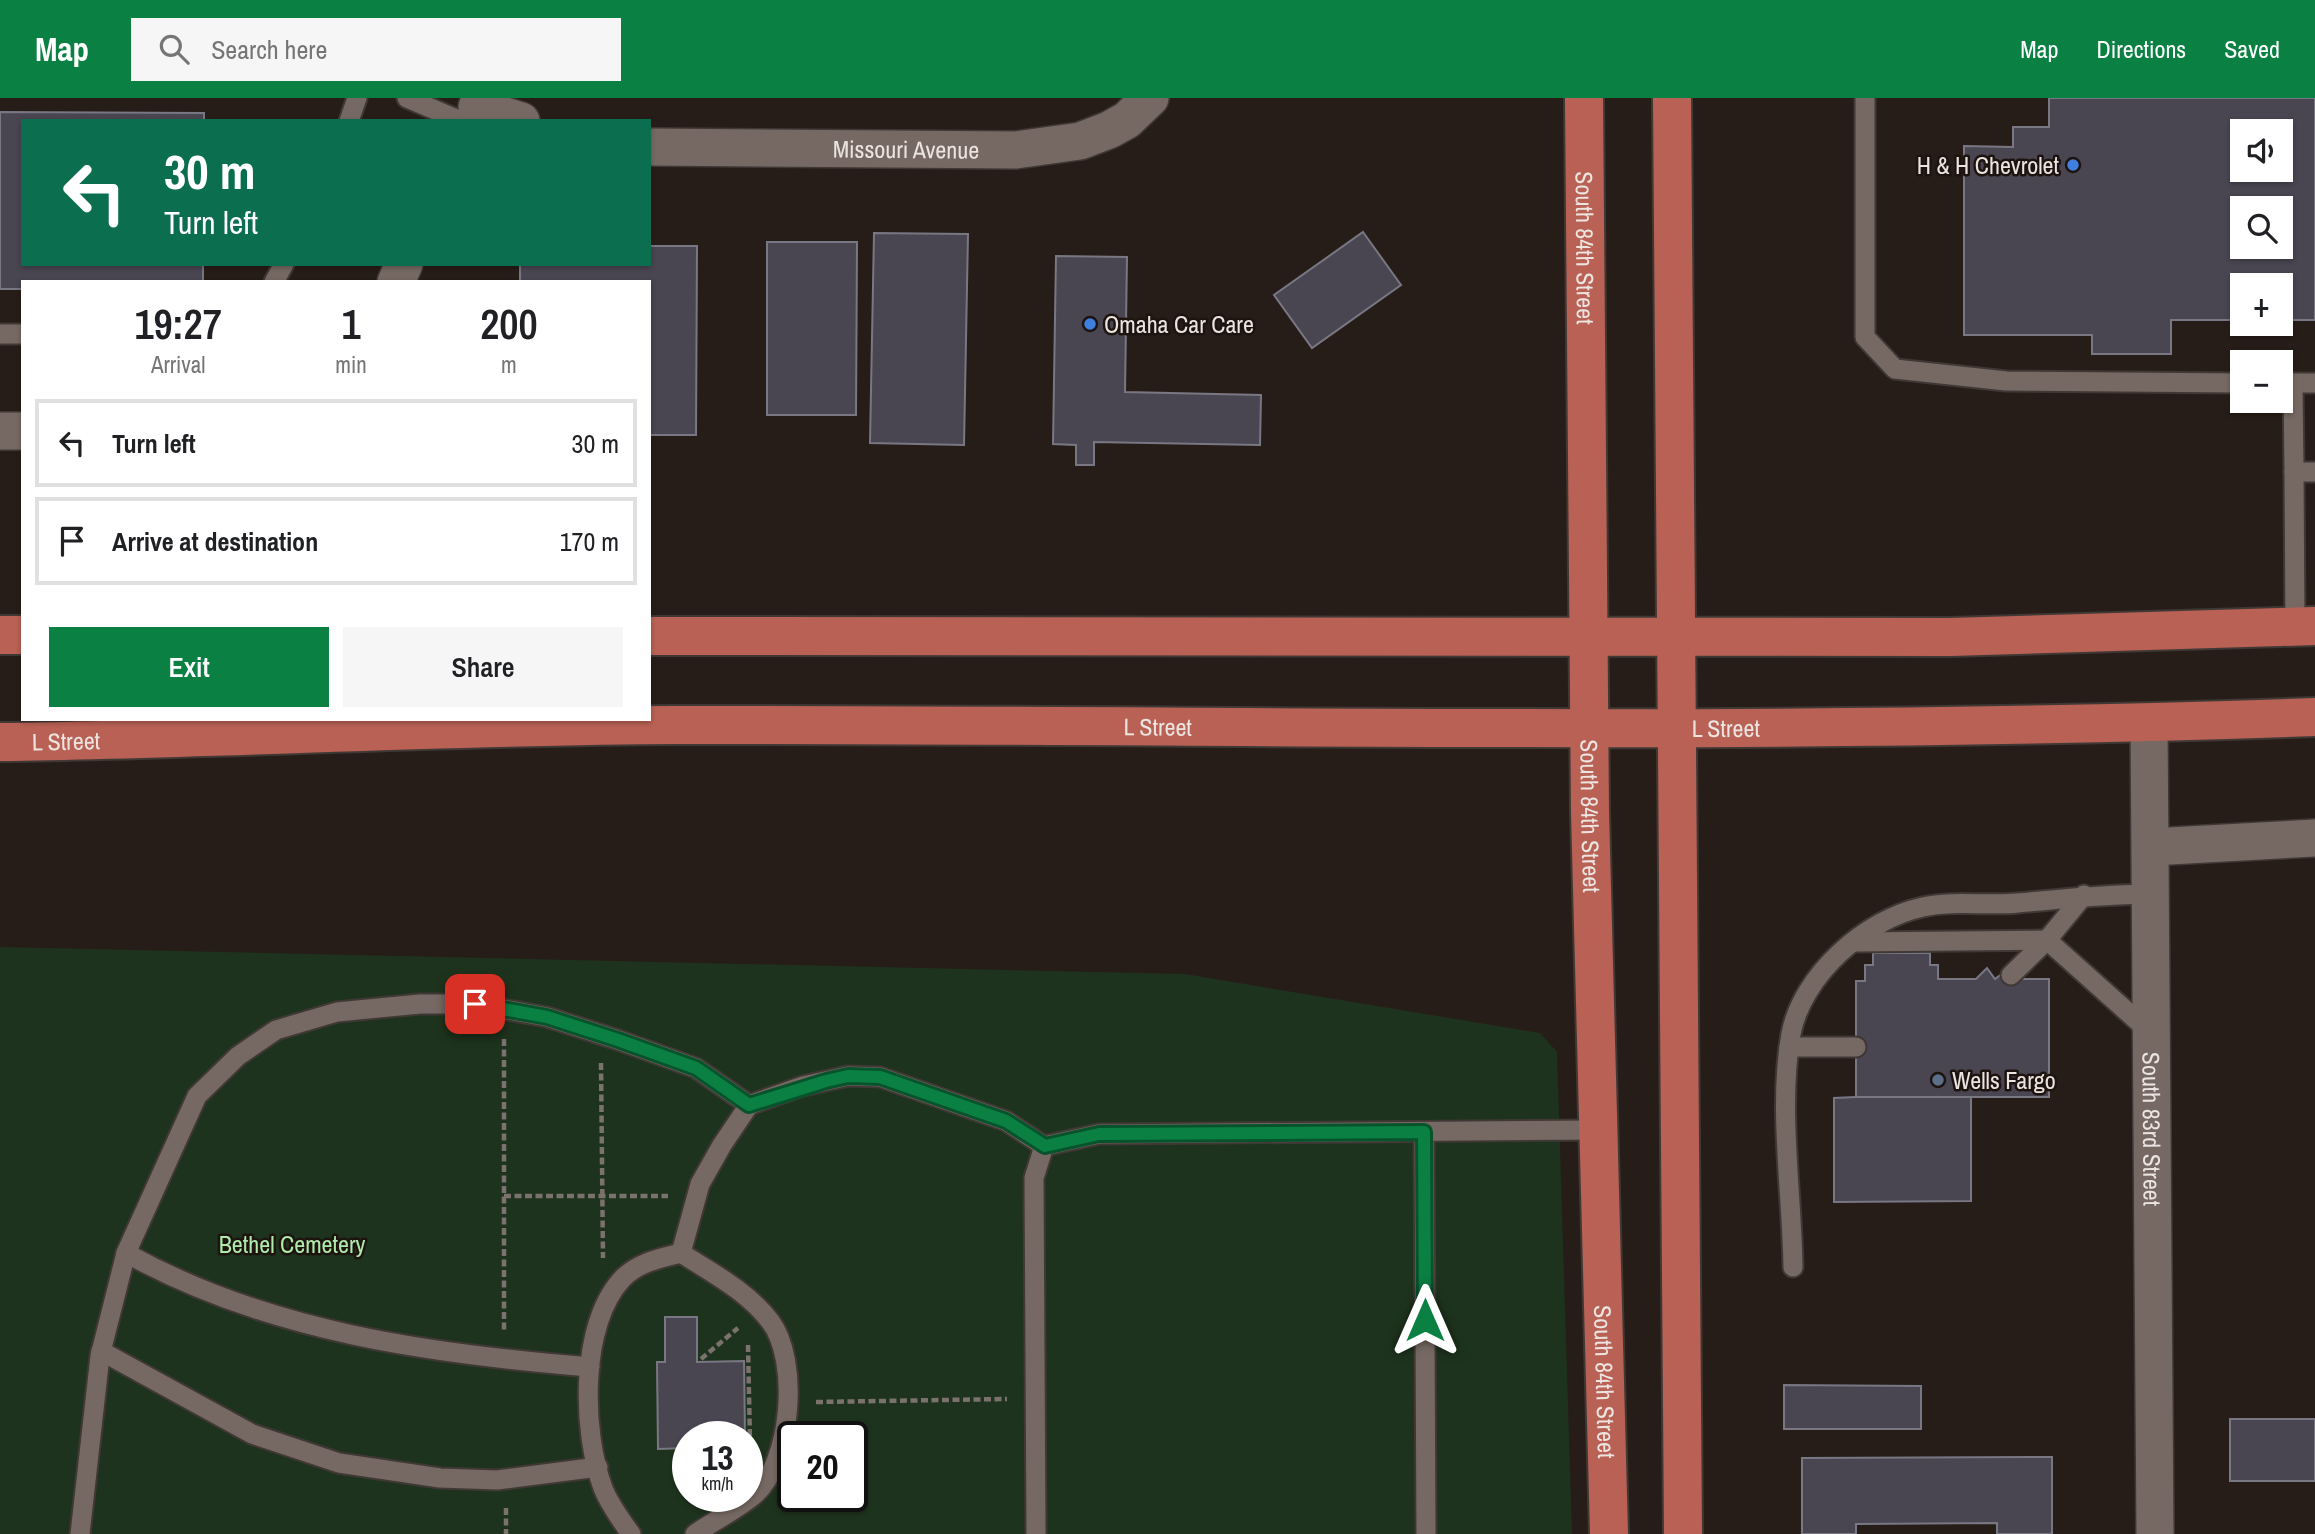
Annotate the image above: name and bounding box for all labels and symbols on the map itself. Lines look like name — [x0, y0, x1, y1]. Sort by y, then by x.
street label: Missouri Avenue — [833, 133, 979, 166]
place label: H & H Chevrolet — [1917, 149, 2060, 181]
marker: H & H Chevrolet — [2065, 157, 2081, 173]
street label: South 84th Street — [1569, 171, 1602, 325]
place label: Omaha Car Care — [1104, 308, 1254, 340]
marker: Omaha Car Care — [1082, 316, 1098, 332]
street label: L Street — [1124, 710, 1192, 743]
street label: L Street — [1692, 712, 1761, 744]
street label: L Street — [32, 724, 101, 758]
street label: South 84th Street — [1573, 739, 1608, 894]
pin — [445, 974, 505, 1034]
street label: South 83rd Street — [2135, 1052, 2169, 1207]
place label: Wells Fargo — [1952, 1064, 2056, 1096]
marker: Wells Fargo — [1930, 1072, 1946, 1088]
park label: Bethel Cemetery — [219, 1228, 365, 1260]
position arrow — [1388, 1283, 1462, 1357]
street label: South 84th Street — [1587, 1305, 1623, 1459]
speed limit sign: 20 — [777, 1421, 868, 1512]

